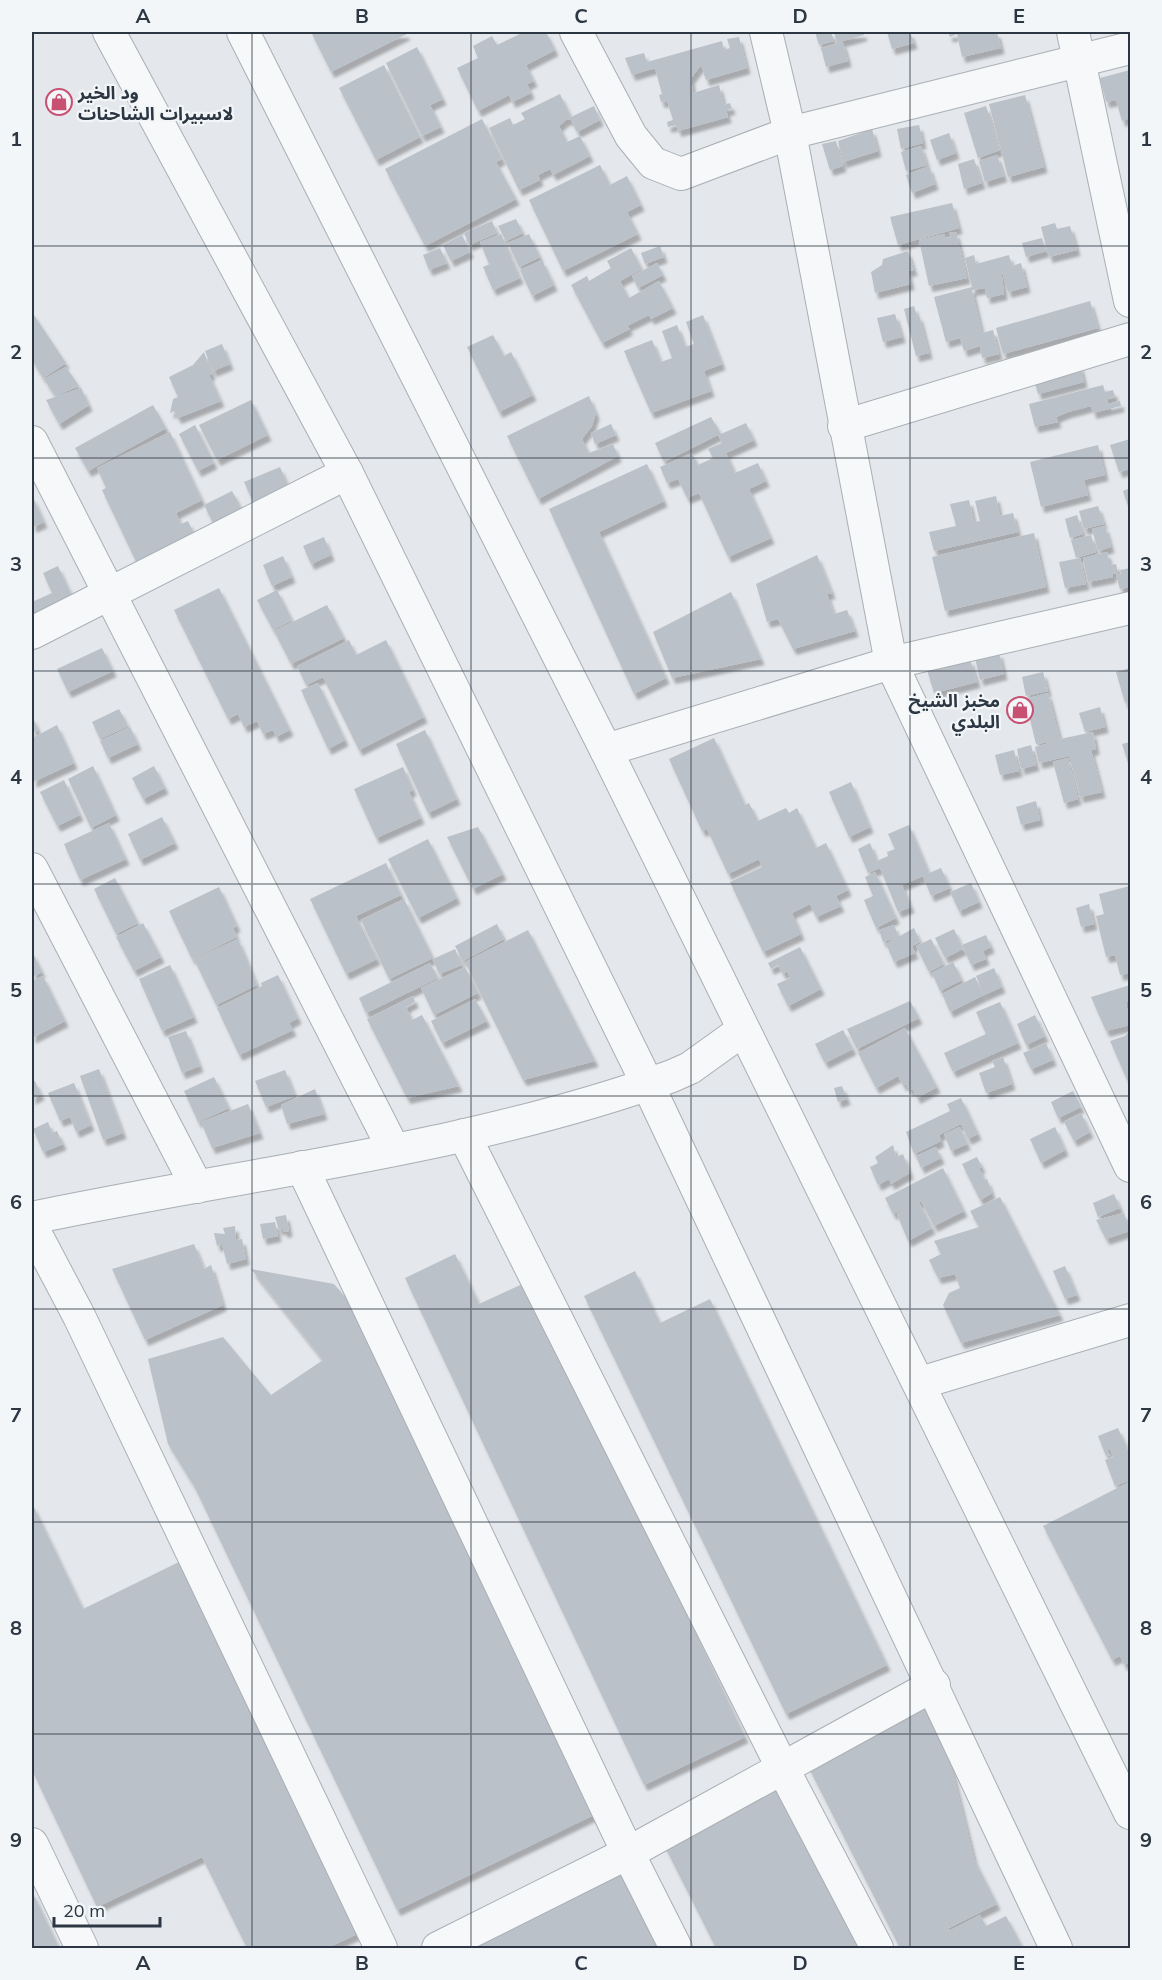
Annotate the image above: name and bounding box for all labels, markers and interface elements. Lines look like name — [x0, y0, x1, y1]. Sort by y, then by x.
text: A — [136, 3, 151, 28]
text: B — [355, 3, 369, 28]
text: C — [574, 3, 588, 28]
text: D — [792, 3, 808, 28]
text: E — [1013, 3, 1025, 28]
place label: ود الخير لاسبيرات الشاحنات — [77, 81, 233, 125]
shop icon: ود الخير لاسبيرات الشاحنات — [44, 87, 74, 117]
text: 1 — [10, 126, 22, 151]
text: 1 — [1140, 126, 1152, 151]
text: 2 — [10, 339, 22, 364]
text: 2 — [1140, 339, 1152, 364]
text: 3 — [10, 551, 22, 576]
text: 3 — [1140, 551, 1152, 576]
place label: مخبز الشيخ البلدي — [909, 689, 1000, 736]
shop icon: مخبز الشيخ البلدي — [1005, 695, 1035, 725]
text: 4 — [10, 764, 22, 789]
text: 4 — [1140, 764, 1152, 789]
text: 5 — [10, 977, 22, 1002]
text: 5 — [1140, 977, 1152, 1002]
text: 6 — [10, 1189, 22, 1214]
text: 6 — [1140, 1189, 1152, 1214]
text: 7 — [10, 1402, 22, 1427]
text: 7 — [1140, 1402, 1152, 1427]
text: 8 — [10, 1615, 22, 1640]
text: 8 — [1140, 1615, 1152, 1640]
text: 9 — [10, 1827, 22, 1852]
text: 9 — [1140, 1827, 1152, 1852]
scale bar — [54, 1890, 160, 1928]
text: 20 m — [63, 1899, 105, 1922]
text: A — [136, 1950, 151, 1975]
text: B — [355, 1950, 369, 1975]
text: C — [574, 1950, 588, 1975]
text: D — [792, 1950, 808, 1975]
text: E — [1013, 1950, 1025, 1975]

